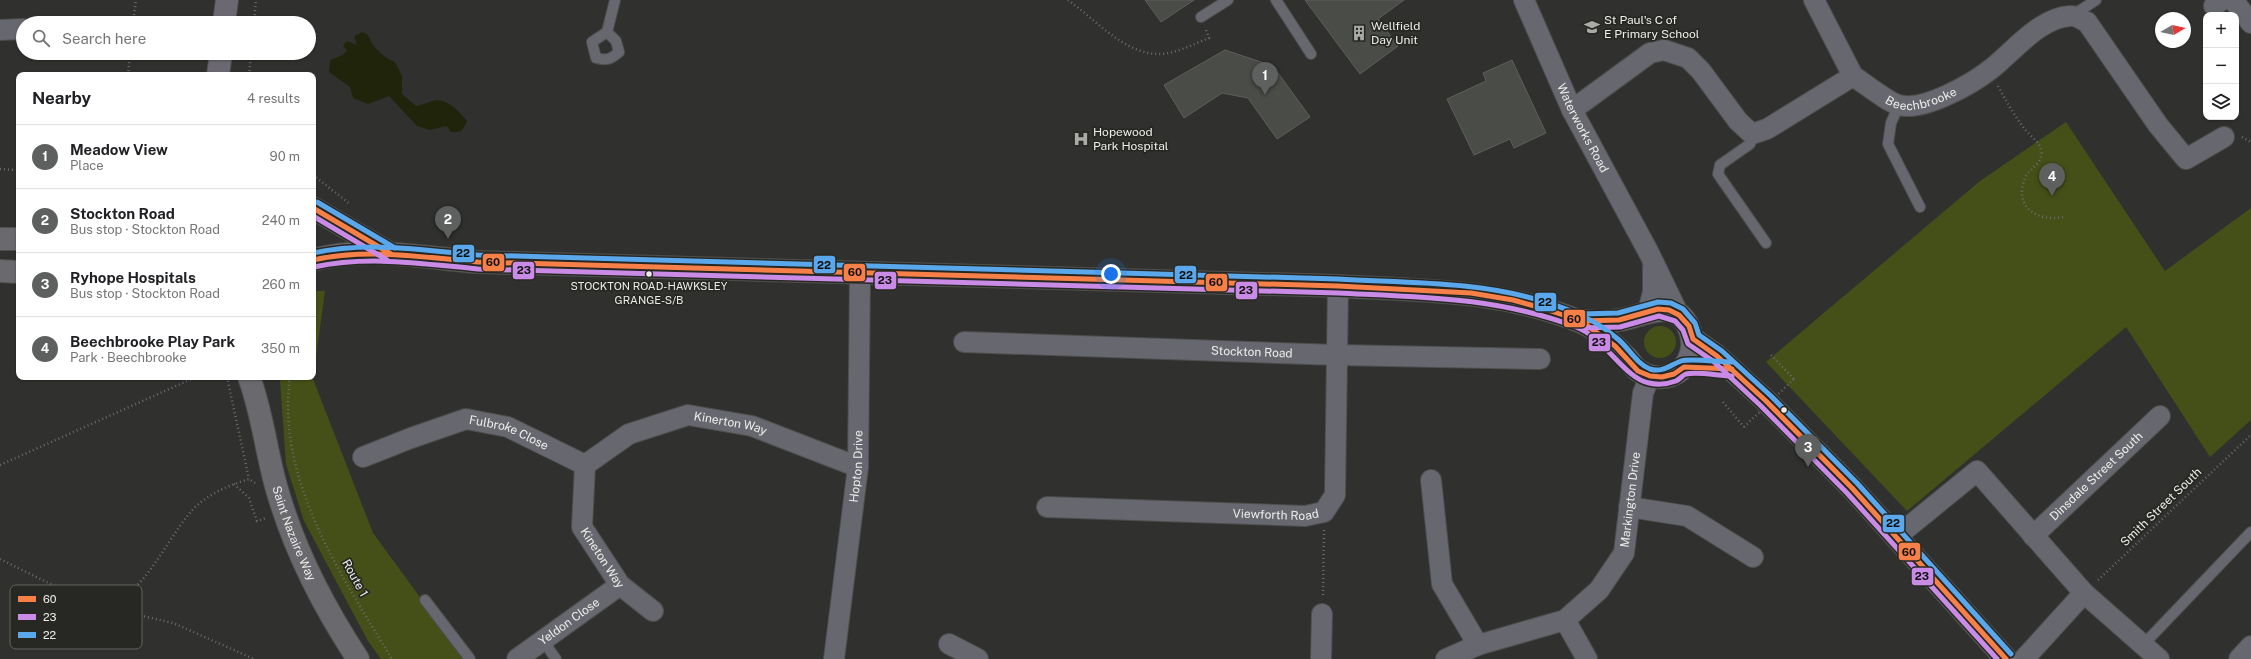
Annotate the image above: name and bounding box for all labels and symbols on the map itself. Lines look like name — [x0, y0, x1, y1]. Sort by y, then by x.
north arrow — [2155, 12, 2191, 48]
place label: St Paul's C of E Primary School — [1604, 13, 1700, 41]
school or university icon: St Paul's C of E Primary School — [1583, 18, 1601, 36]
place label: Wellfield Day Unit — [1371, 19, 1420, 47]
building icon: Wellfield Day Unit — [1350, 24, 1368, 42]
pin: 1 — [1252, 62, 1278, 95]
street label: Waterworks Road — [1554, 81, 1611, 175]
street label: Beechbrooke — [1883, 85, 1959, 113]
place label: Hopewood Park Hospital — [1093, 125, 1169, 153]
hospital icon: Hopewood Park Hospital — [1072, 130, 1090, 148]
pin: 4 — [2039, 163, 2065, 196]
pin: 2 — [435, 206, 461, 239]
line badge: 22 — [452, 244, 475, 263]
text: 22 — [456, 247, 470, 259]
line badge: 60 — [482, 253, 505, 272]
line badge: 22 — [813, 255, 836, 274]
text: 60 — [486, 256, 500, 268]
text: 22 — [817, 259, 831, 271]
line badge: 23 — [512, 261, 535, 280]
line badge: 60 — [843, 263, 866, 282]
text: 23 — [517, 264, 531, 276]
your location — [1101, 264, 1121, 284]
line badge: 22 — [1174, 265, 1197, 284]
text: 60 — [848, 266, 862, 278]
marker: STOCKTON ROAD-HAWKSLEY GRANGE-S/B — [644, 269, 654, 279]
text: 22 — [1179, 269, 1193, 281]
line badge: 23 — [874, 271, 897, 290]
line badge: 60 — [1205, 273, 1228, 292]
text: 23 — [878, 274, 892, 286]
text: 60 — [1209, 276, 1223, 288]
place label: STOCKTON ROAD-HAWKSLEY GRANGE-S/B — [571, 280, 728, 306]
line badge: 23 — [1235, 281, 1258, 300]
text: 23 — [1239, 284, 1253, 296]
line badge: 22 — [1534, 292, 1557, 312]
text: 22 — [1538, 296, 1552, 308]
line badge: 60 — [1563, 309, 1586, 328]
text: 60 — [1567, 313, 1581, 325]
line badge: 23 — [1588, 333, 1611, 352]
text: 23 — [1592, 336, 1606, 348]
street label: Stockton Road — [1211, 344, 1293, 360]
unlabelled marker — [1779, 405, 1789, 415]
street label: Kinerton Way — [693, 409, 769, 438]
street label: Fulbroke Close — [468, 413, 551, 453]
street label: Dinsdale Street South — [2047, 429, 2146, 523]
street label: Hopton Drive — [847, 430, 865, 503]
pin: 3 — [1795, 434, 1821, 467]
street label: Markington Drive — [1618, 451, 1643, 548]
street label: Smith Street South — [2118, 465, 2204, 549]
street label: Saint Nazaire Way — [269, 484, 319, 584]
street label: Viewforth Road — [1233, 506, 1320, 523]
line badge: 22 — [1882, 514, 1905, 533]
text: 22 — [1886, 517, 1900, 529]
street label: Kineton Way — [577, 525, 627, 591]
line badge: 60 — [1898, 542, 1921, 561]
text: 60 — [1902, 546, 1916, 558]
street label: Route 1 — [339, 557, 371, 599]
line badge: 23 — [1911, 567, 1934, 586]
text: 23 — [1915, 570, 1929, 582]
legend — [10, 585, 142, 649]
text: 60 — [43, 593, 57, 605]
street label: Yeldon Close — [536, 595, 602, 648]
text: 23 — [43, 611, 57, 623]
text: 22 — [43, 629, 57, 641]

